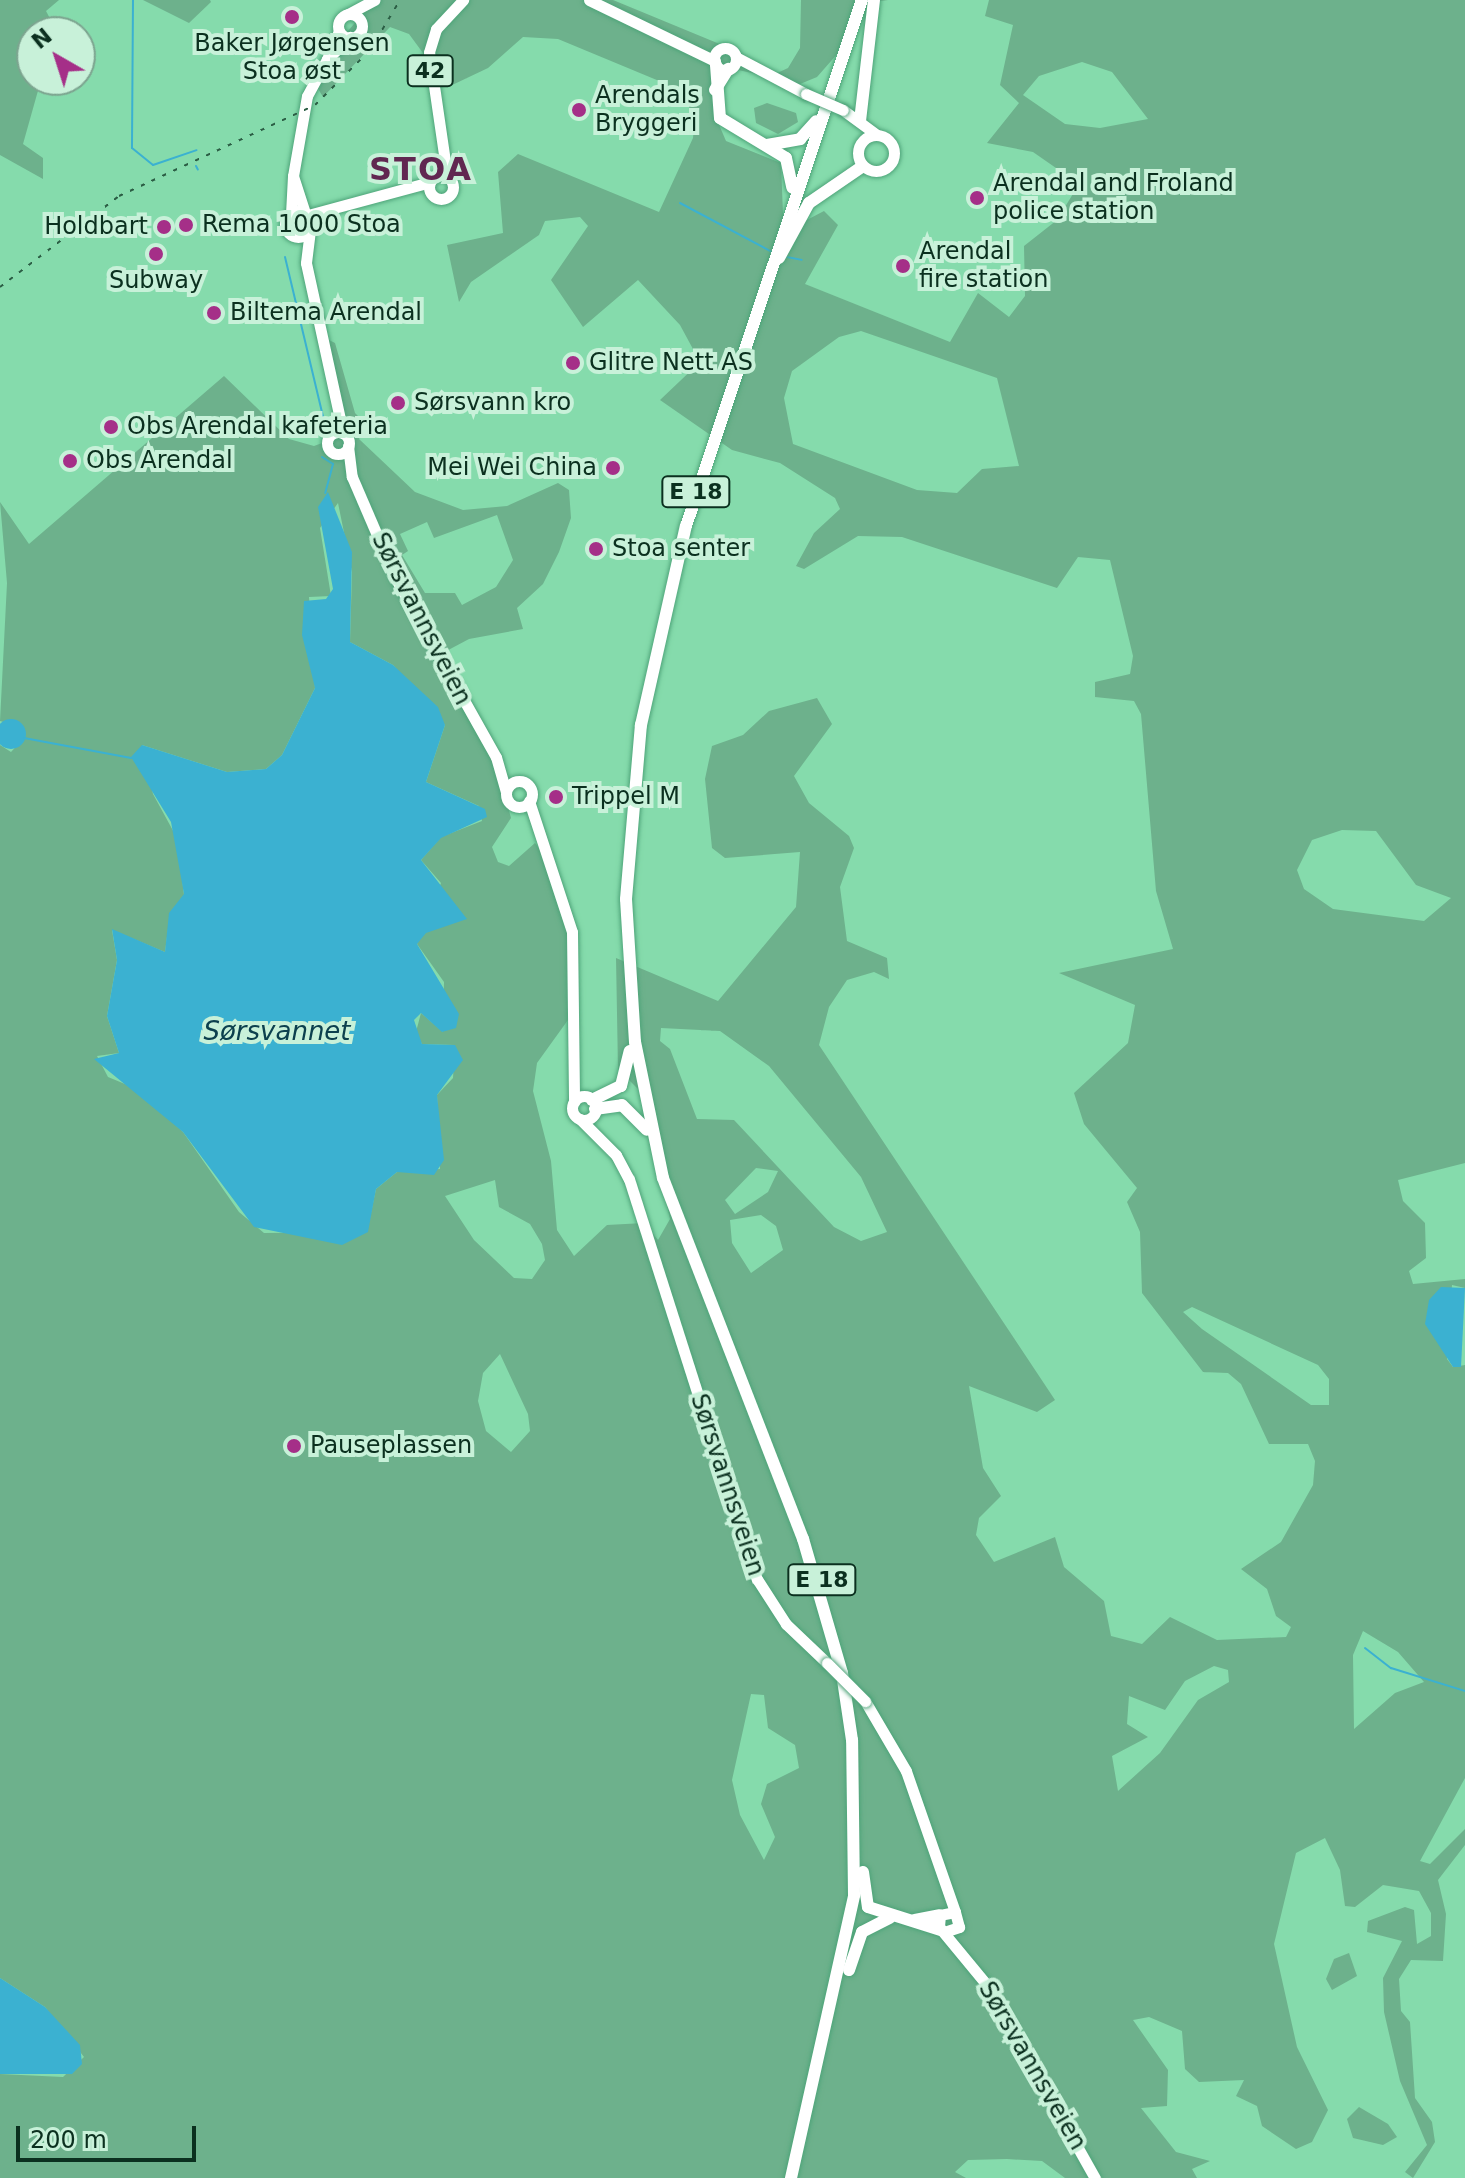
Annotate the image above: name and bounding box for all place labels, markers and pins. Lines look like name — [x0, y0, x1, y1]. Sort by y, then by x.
marker: Baker Jørgensen Stoa øst — [283, 8, 301, 26]
place label: Baker Jørgensen Stoa øst — [194, 30, 390, 86]
place label: Arendals Bryggeri — [595, 82, 700, 138]
marker: Arendals Bryggeri — [570, 101, 588, 119]
place label: Arendal and Froland police station — [993, 170, 1234, 226]
marker: Arendal and Froland police station — [968, 189, 986, 207]
place label: Rema 1000 Stoa — [202, 211, 401, 239]
place label: Holdbart — [44, 213, 148, 241]
marker: Rema 1000 Stoa — [177, 216, 195, 234]
marker: Holdbart — [155, 218, 173, 236]
place label: Arendal fire station — [919, 238, 1048, 294]
marker: Subway — [147, 245, 165, 263]
marker: Arendal fire station — [894, 257, 912, 275]
place label: Subway — [109, 267, 203, 295]
place label: Biltema Arendal — [230, 299, 422, 327]
marker: Biltema Arendal — [205, 304, 223, 322]
place label: Glitre Nett AS — [589, 349, 753, 377]
marker: Glitre Nett AS — [564, 354, 582, 372]
place label: Sørsvann kro — [414, 389, 571, 417]
marker: Sørsvann kro — [389, 394, 407, 412]
place label: Obs Arendal kafeteria — [127, 413, 388, 441]
marker: Obs Arendal kafeteria — [102, 418, 120, 436]
place label: Obs Arendal — [86, 447, 233, 475]
marker: Obs Arendal — [61, 452, 79, 470]
place label: Mei Wei China — [427, 454, 597, 482]
marker: Mei Wei China — [604, 459, 622, 477]
place label: Stoa senter — [612, 535, 750, 563]
marker: Stoa senter — [587, 540, 605, 558]
place label: Trippel M — [572, 783, 680, 811]
marker: Trippel M — [547, 788, 565, 806]
place label: Pauseplassen — [310, 1432, 472, 1460]
marker: Pauseplassen — [285, 1437, 303, 1455]

